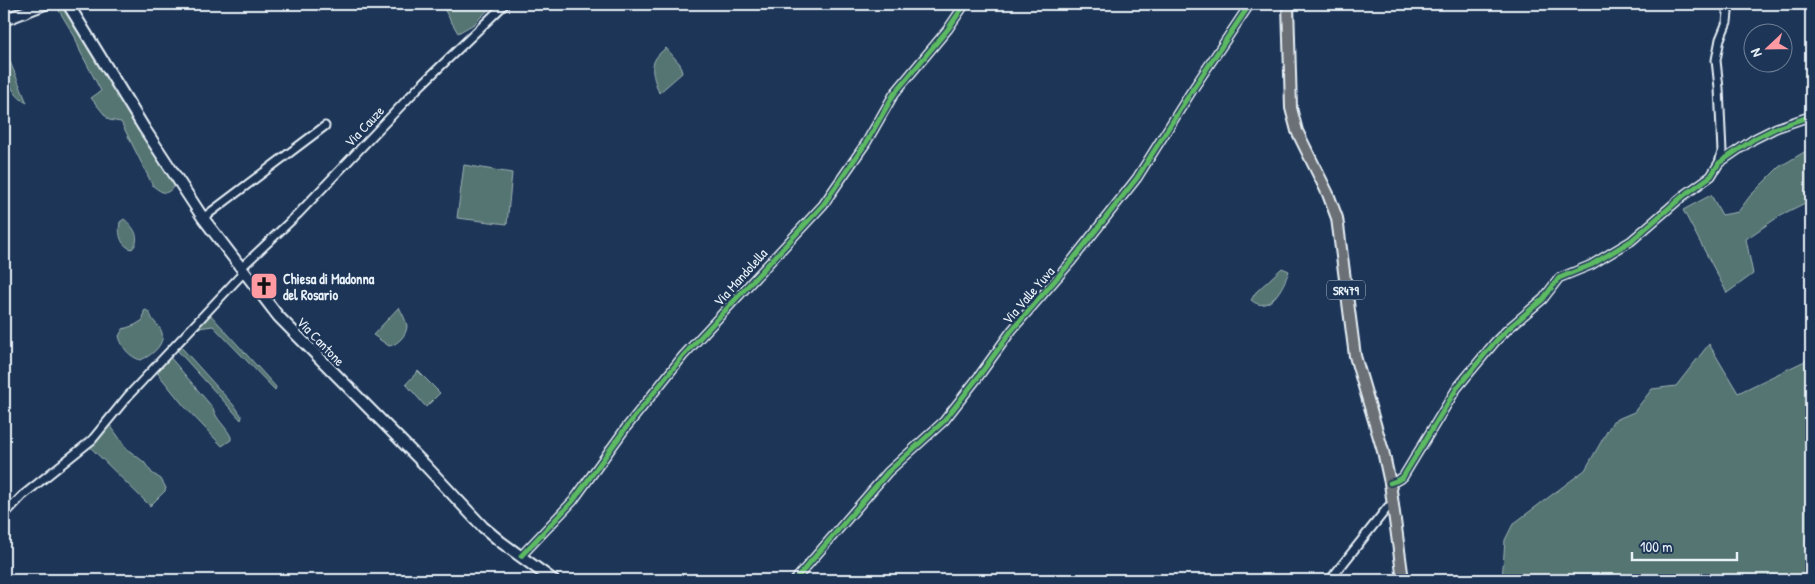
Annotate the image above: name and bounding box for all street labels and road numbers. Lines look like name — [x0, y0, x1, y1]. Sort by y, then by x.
street label: Via Cauze — [340, 101, 388, 151]
street label: Via Mandolella — [709, 244, 771, 310]
street label: Via Valle Yuva — [998, 262, 1059, 328]
road number: SR479 — [1327, 280, 1365, 300]
street label: Via Cantone — [293, 312, 350, 370]

